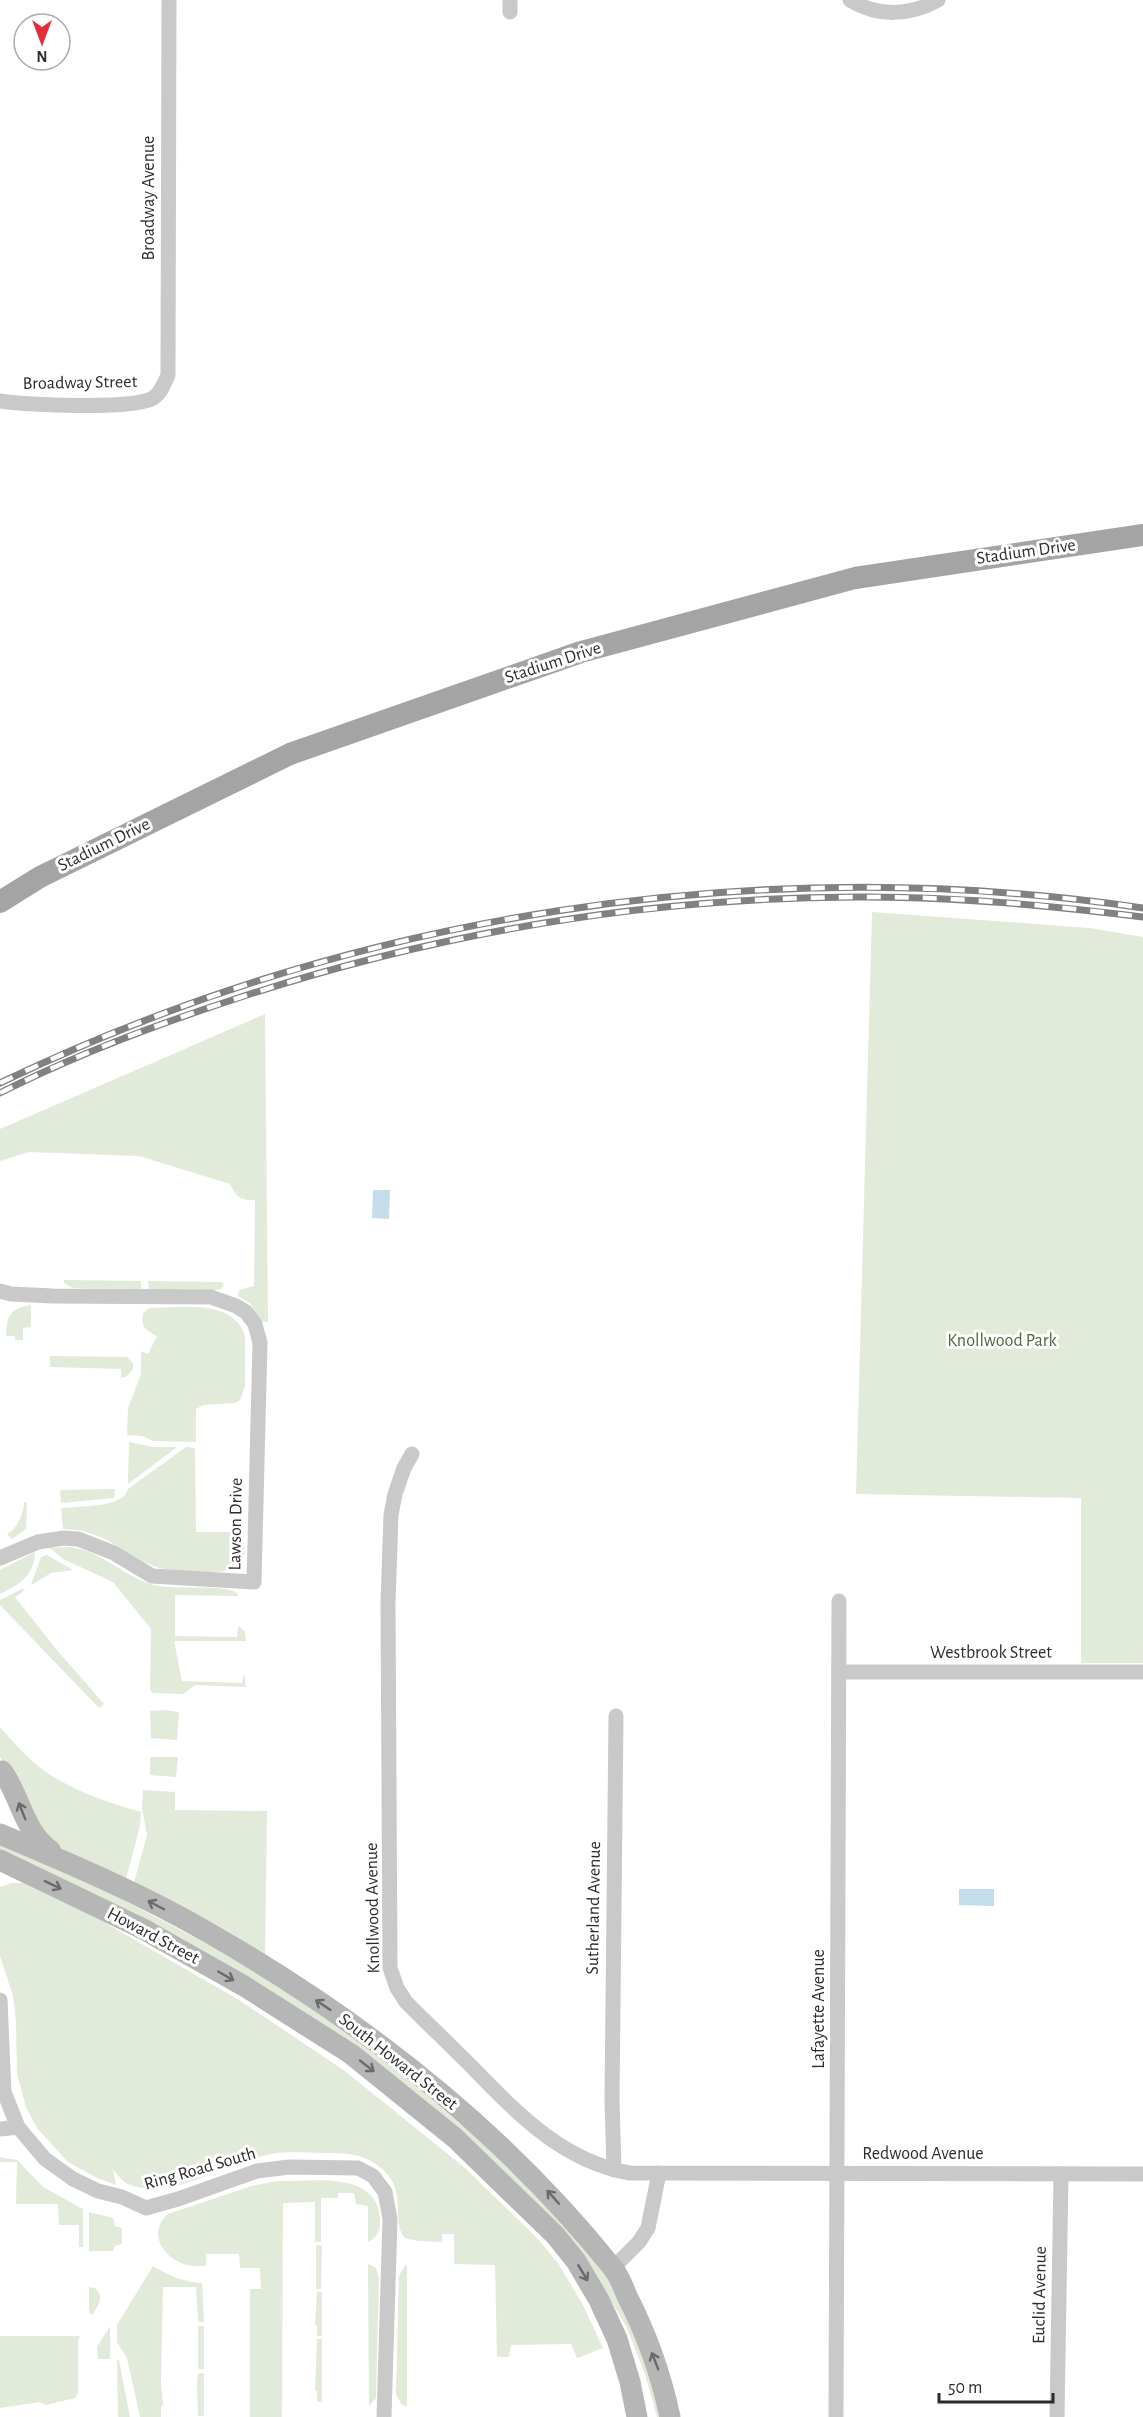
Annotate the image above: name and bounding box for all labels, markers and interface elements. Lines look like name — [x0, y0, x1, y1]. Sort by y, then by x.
north arrow — [12, 12, 72, 72]
text: N — [36, 48, 48, 64]
street label: Broadway Avenue — [140, 136, 158, 260]
street label: Broadway Street — [23, 373, 138, 393]
street label: Stadium Drive — [975, 536, 1077, 568]
street label: Stadium Drive — [503, 639, 603, 687]
street label: Stadium Drive — [55, 815, 153, 875]
park label: Knollwood Park — [947, 1332, 1058, 1350]
street label: Lawson Drive — [226, 1477, 246, 1571]
street label: Westbrook Street — [930, 1644, 1052, 1662]
one-way arrow — [16, 1802, 27, 1821]
street label: Sutherland Avenue — [584, 1841, 604, 1975]
street label: Knollwood Avenue — [363, 1842, 383, 1974]
one-way arrow — [43, 1880, 61, 1892]
one-way arrow — [148, 1899, 165, 1911]
street label: Howard Street — [104, 1904, 202, 1968]
street label: Lafayette Avenue — [810, 1949, 828, 2069]
one-way arrow — [217, 1970, 234, 1982]
one-way arrow — [316, 1999, 332, 2011]
street label: South Howard Street — [335, 2010, 461, 2114]
one-way arrow — [359, 2060, 375, 2073]
street label: Ring Road South — [142, 2144, 258, 2194]
street label: Redwood Avenue — [862, 2145, 984, 2163]
one-way arrow — [546, 2190, 560, 2205]
street label: Euclid Avenue — [1030, 2246, 1050, 2344]
one-way arrow — [577, 2264, 589, 2281]
one-way arrow — [649, 2352, 660, 2371]
scale bar — [939, 2366, 1053, 2404]
text: 50 m — [948, 2379, 982, 2397]

